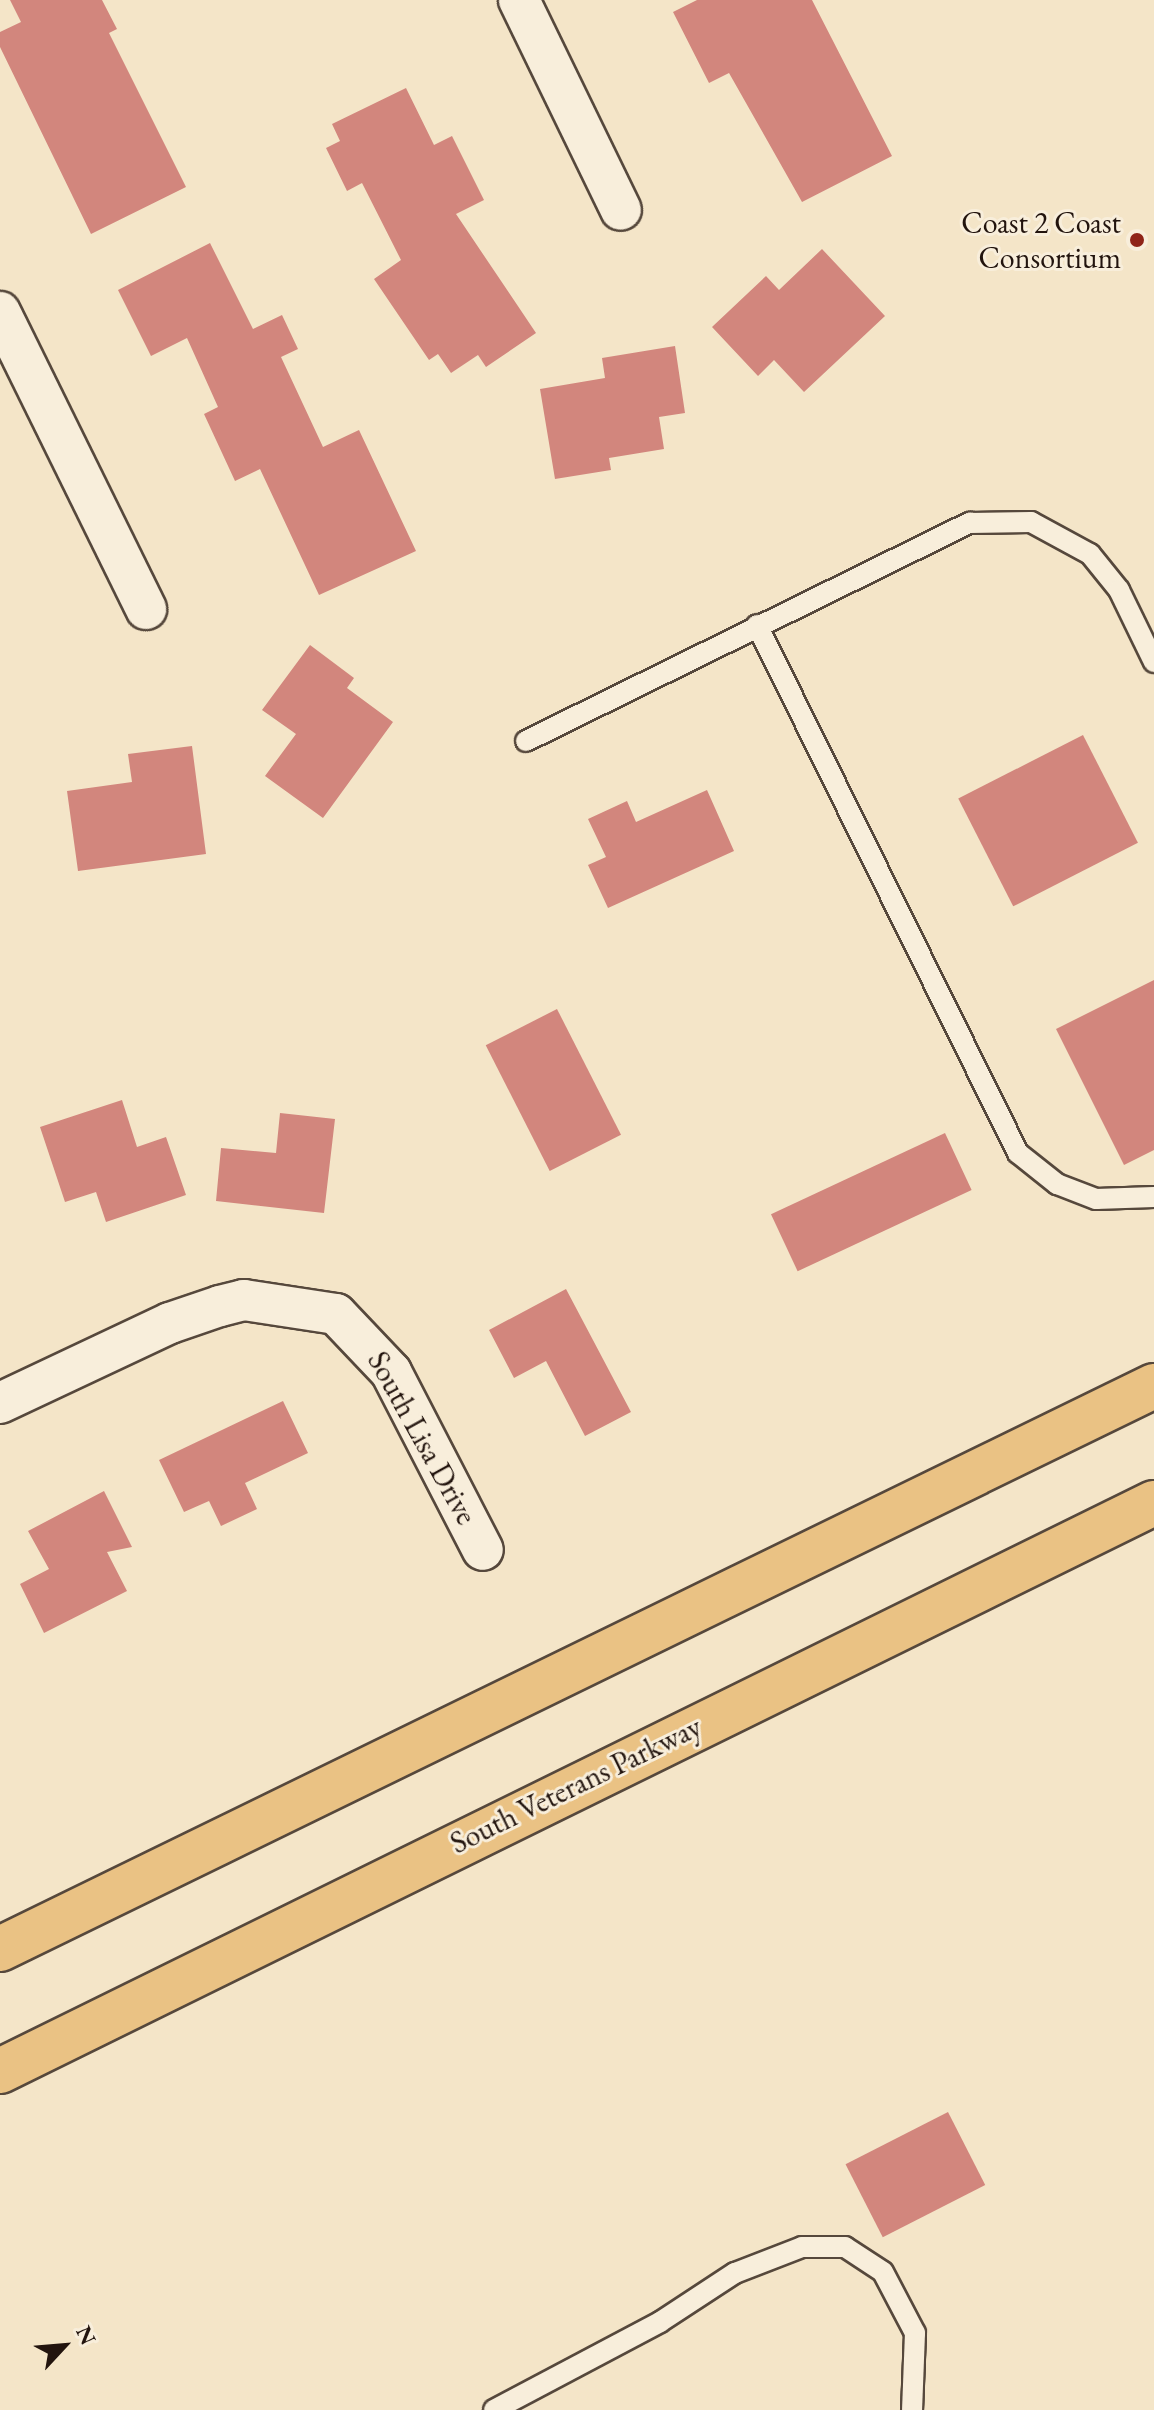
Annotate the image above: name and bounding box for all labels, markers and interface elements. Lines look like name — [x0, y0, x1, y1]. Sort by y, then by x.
place label: Coast 2 Coast Consortium — [961, 205, 1121, 276]
marker: Coast 2 Coast Consortium — [1128, 231, 1146, 249]
street label: South Lisa Drive — [360, 1345, 484, 1531]
street label: South Veterans Parkway — [445, 1709, 707, 1861]
north arrow — [24, 2306, 104, 2386]
text: N — [69, 2321, 103, 2350]

